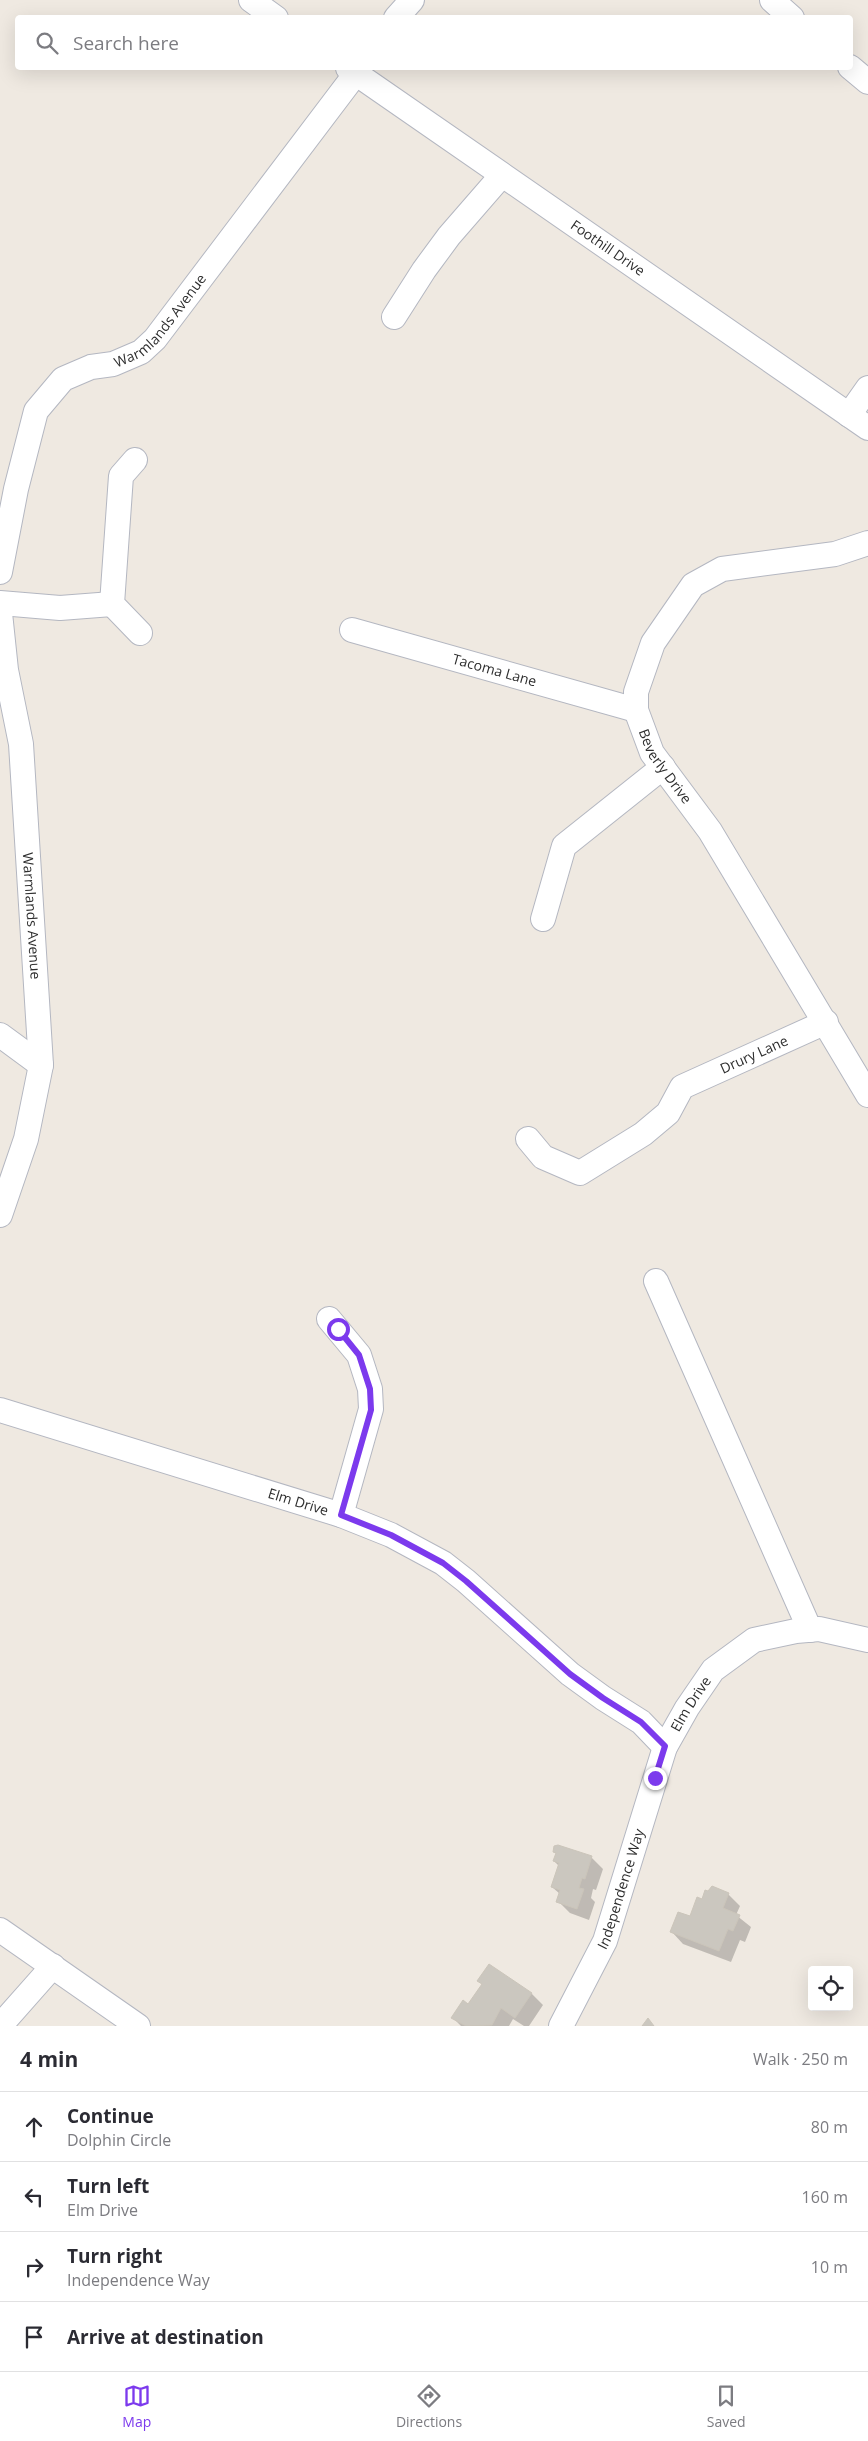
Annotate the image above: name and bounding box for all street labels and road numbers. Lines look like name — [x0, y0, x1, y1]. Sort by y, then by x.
street label: Foothill Drive — [567, 215, 649, 280]
street label: Warmlands Avenue — [111, 270, 210, 372]
street label: Tacoma Lane — [450, 649, 539, 691]
street label: Beverly Drive — [635, 726, 696, 807]
street label: Warmlands Avenue — [19, 852, 46, 980]
street label: Drury Lane — [717, 1030, 791, 1078]
street label: Elm Drive — [266, 1483, 331, 1520]
street label: Elm Drive — [666, 1672, 715, 1735]
street label: Independence Way — [592, 1826, 648, 1952]

